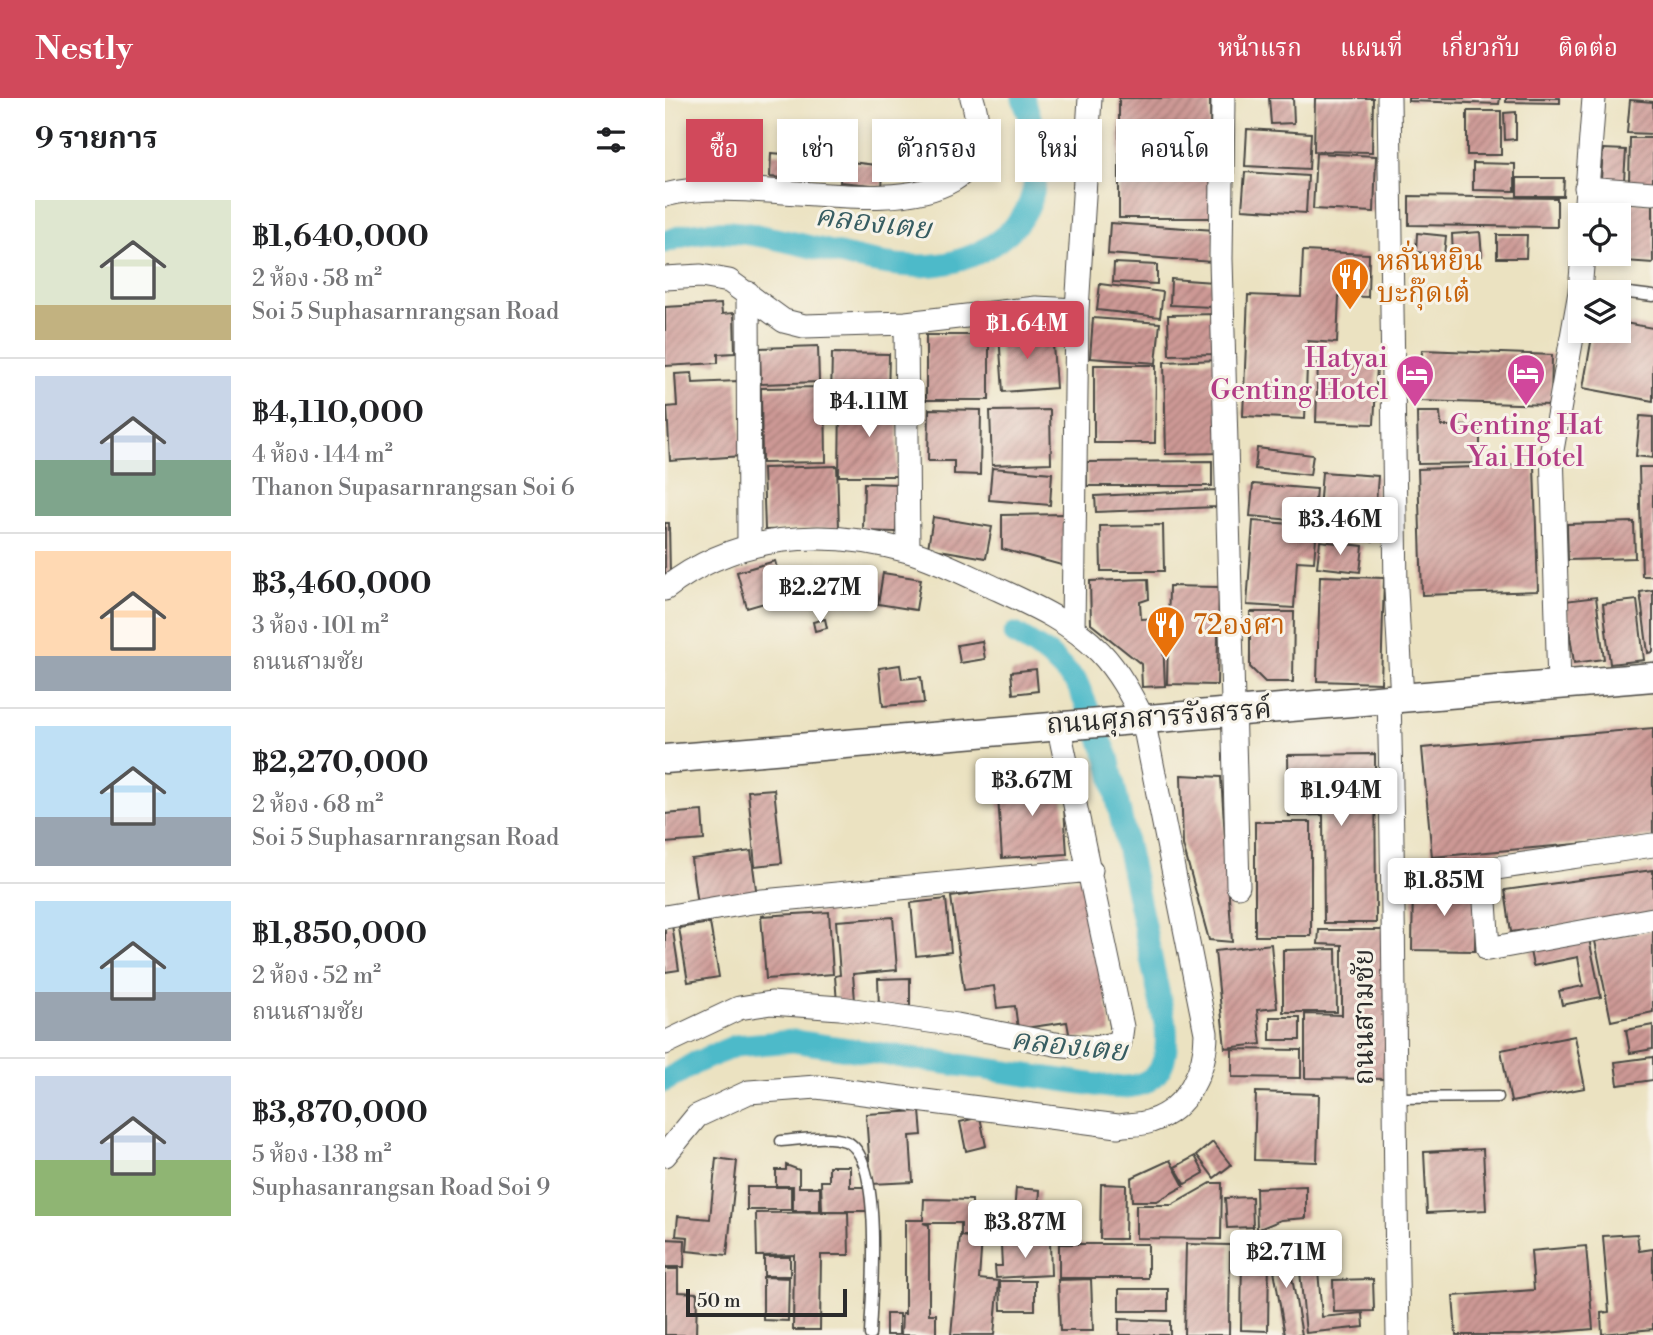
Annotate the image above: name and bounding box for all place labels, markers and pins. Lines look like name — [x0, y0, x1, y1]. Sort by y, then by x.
place label: หลั่นหยิน บะกุ๊ดเต๋ — [1377, 240, 1483, 311]
restaurant icon: หลั่นหยิน บะกุ๊ดเต๋ — [1329, 256, 1371, 311]
pin: ฿1.64M — [970, 302, 1084, 361]
place label: Hatyai Genting Hotel — [1210, 341, 1388, 408]
hotel icon: Genting Hat Yai Hotel — [1505, 352, 1547, 407]
hotel icon: Hatyai Genting Hotel — [1394, 353, 1436, 408]
pin: ฿4.11M — [812, 380, 926, 439]
place label: Genting Hat Yai Hotel — [1449, 408, 1603, 475]
pin: ฿3.46M — [1283, 498, 1397, 557]
pin: ฿2.27M — [763, 566, 877, 625]
restaurant icon: 72องศา — [1145, 604, 1187, 659]
place label: 72องศา — [1193, 608, 1285, 643]
pin: ฿3.67M — [975, 758, 1089, 818]
pin: ฿1.94M — [1284, 768, 1398, 828]
pin: ฿1.85M — [1387, 858, 1501, 918]
pin: ฿3.87M — [968, 1200, 1082, 1260]
pin: ฿2.71M — [1229, 1230, 1343, 1290]

